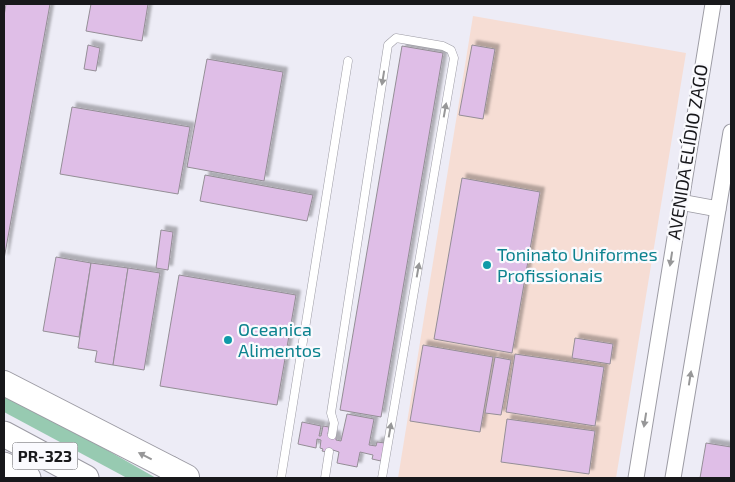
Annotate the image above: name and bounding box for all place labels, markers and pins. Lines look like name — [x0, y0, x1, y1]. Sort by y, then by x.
place label: Toninato Uniformes Profissionais — [497, 243, 658, 286]
marker: Toninato Uniformes Profissionais — [481, 259, 493, 271]
place label: Oceanica Alimentos — [238, 318, 321, 361]
marker: Oceanica Alimentos — [222, 334, 234, 346]

